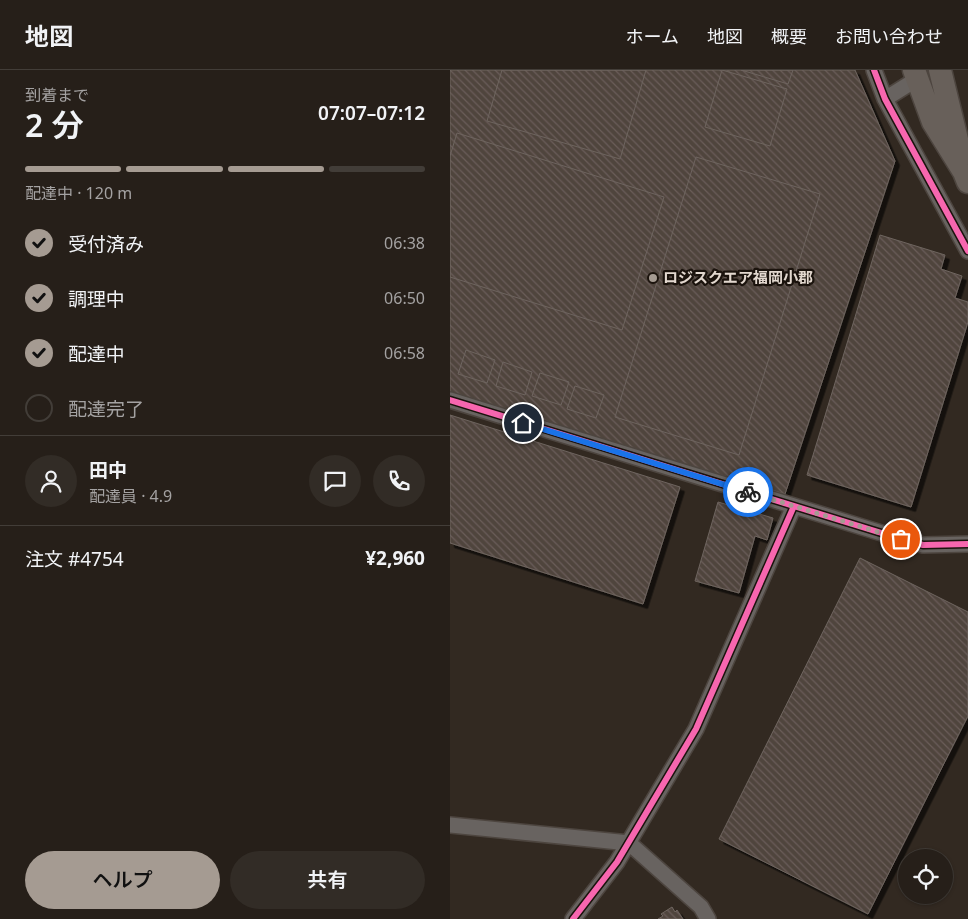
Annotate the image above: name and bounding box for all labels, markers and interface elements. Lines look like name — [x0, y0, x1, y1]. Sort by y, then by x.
text: 地図 — [25, 19, 73, 52]
text: ホーム — [626, 24, 679, 48]
text: 地図 — [707, 24, 743, 48]
text: 概要 — [771, 24, 807, 48]
text: お問い合わせ — [835, 24, 943, 48]
text: 到着まで — [25, 84, 89, 106]
text: 07:07–07:12 — [318, 100, 425, 126]
text: 2 分 — [25, 103, 84, 146]
text: 配達中 · 120 m — [25, 182, 132, 204]
icon: check — [25, 229, 53, 257]
text: 受付済み — [68, 231, 144, 257]
text: 06:38 — [384, 232, 425, 254]
place label: ロジスクエア福岡小郡 — [663, 267, 813, 287]
marker: ロジスクエア福岡小郡 — [647, 272, 659, 284]
icon: check — [25, 284, 53, 312]
text: 調理中 — [68, 286, 125, 312]
text: 06:50 — [384, 287, 425, 309]
icon: check — [25, 339, 53, 367]
text: 配達中 — [68, 341, 125, 367]
text: 06:58 — [384, 342, 425, 364]
text: 配達完了 — [68, 396, 144, 422]
pin — [502, 402, 544, 444]
icon: home — [509, 409, 537, 437]
button: person — [25, 455, 77, 507]
button: chat — [309, 455, 361, 507]
button: phone — [373, 455, 425, 507]
text: 田中 — [89, 457, 127, 483]
courier — [723, 467, 773, 517]
icon: bike — [734, 478, 762, 506]
text: 配達員 · 4.9 — [89, 485, 172, 507]
pin — [880, 518, 922, 560]
icon: bag — [887, 525, 915, 553]
text: ¥2,960 — [365, 545, 425, 571]
text: 注文 #4754 — [25, 546, 124, 572]
map controls — [898, 849, 953, 904]
button: locate — [898, 849, 953, 904]
button: ヘルプ — [25, 851, 220, 909]
button: 共有 — [230, 851, 425, 909]

